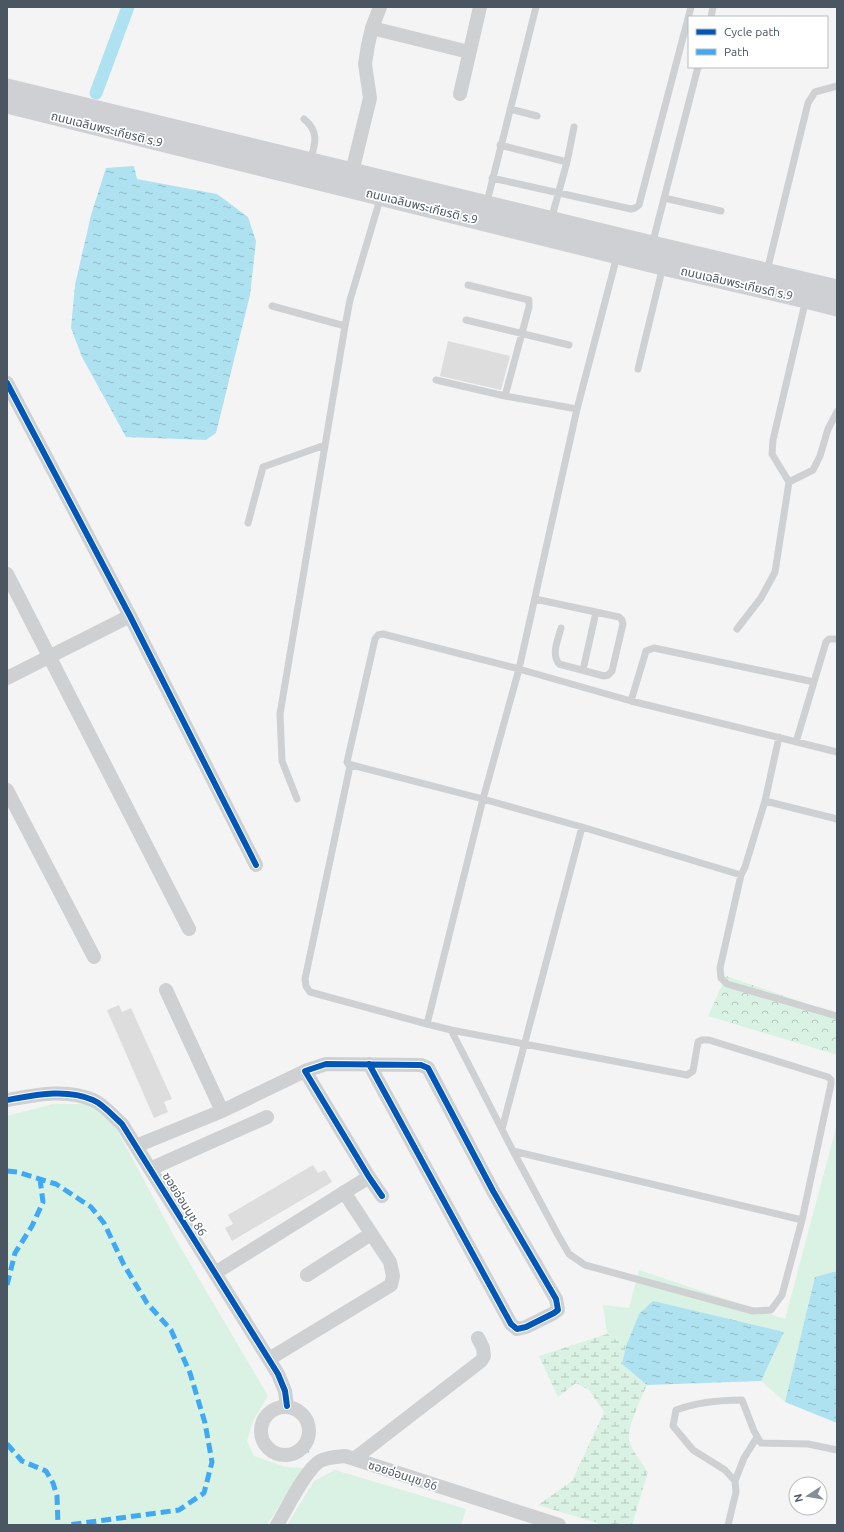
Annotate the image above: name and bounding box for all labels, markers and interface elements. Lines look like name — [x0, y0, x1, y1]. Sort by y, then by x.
legend — [688, 16, 828, 68]
text: Cycle path — [724, 25, 780, 38]
text: Path — [724, 45, 749, 58]
street label: ถนนเฉลิมพระเกียรติ ร.9 — [50, 109, 164, 149]
street label: ถนนเฉลิมพระเกียรติ ร.9 — [365, 186, 479, 226]
street label: ถนนเฉลิมพระเกียรติ ร.9 — [680, 264, 794, 302]
street label: ซอยอ่อนนุช 86 — [160, 1170, 210, 1239]
street label: ซอยอ่อนนุช 86 — [366, 1458, 439, 1493]
north arrow — [788, 1476, 828, 1516]
text: N — [791, 1493, 805, 1503]

